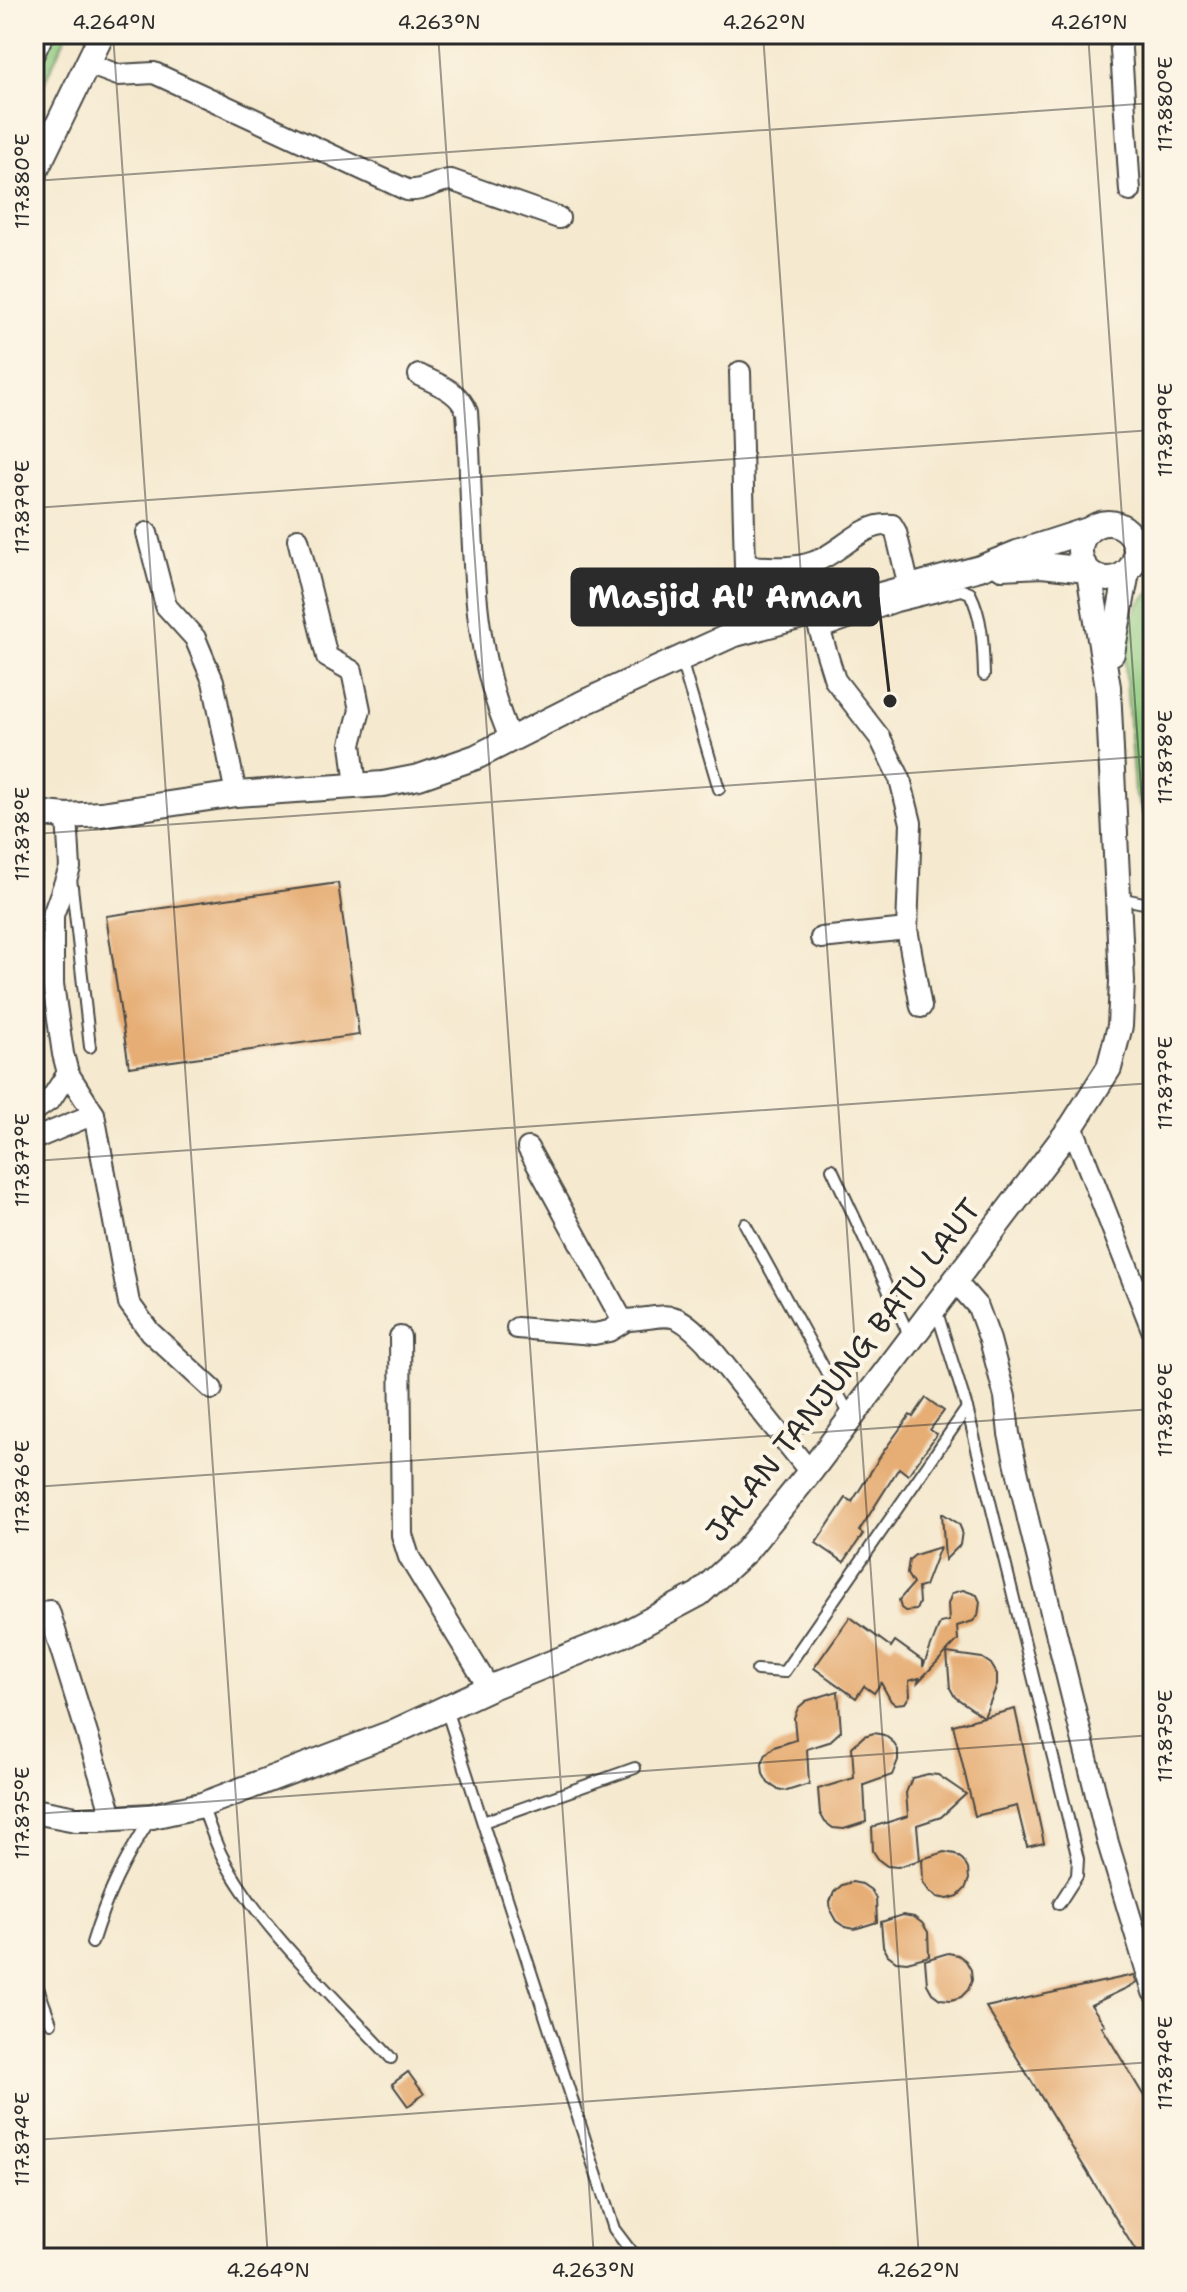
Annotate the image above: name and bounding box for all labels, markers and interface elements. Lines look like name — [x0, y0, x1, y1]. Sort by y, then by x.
text: 4.264°N — [72, 9, 156, 35]
text: 4.263°N — [397, 9, 481, 35]
text: 4.262°N — [722, 9, 806, 35]
text: 4.261°N — [1050, 9, 1128, 35]
text: 117.880°E — [1152, 56, 1178, 152]
text: 117.880°E — [9, 133, 35, 229]
text: 117.879°E — [1152, 383, 1178, 477]
text: 117.879°E — [9, 460, 35, 554]
callout: Masjid Al' Aman — [572, 569, 878, 625]
text: Masjid Al' Aman — [588, 575, 862, 618]
text: 117.878°E — [1152, 710, 1178, 804]
text: 117.878°E — [9, 787, 35, 881]
text: 117.877°E — [1152, 1036, 1178, 1130]
text: 117.877°E — [9, 1113, 35, 1207]
street label: JALAN TANJUNG BATU LAUT — [696, 1190, 990, 1550]
text: 117.876°E — [1152, 1363, 1178, 1457]
text: 117.876°E — [9, 1440, 35, 1534]
text: 117.875°E — [1152, 1690, 1178, 1782]
text: 117.875°E — [9, 1767, 35, 1859]
text: 117.874°E — [1152, 2016, 1178, 2110]
text: 117.874°E — [9, 2092, 35, 2186]
text: 4.264°N — [226, 2257, 310, 2283]
text: 4.263°N — [551, 2257, 635, 2283]
text: 4.262°N — [876, 2257, 960, 2283]

